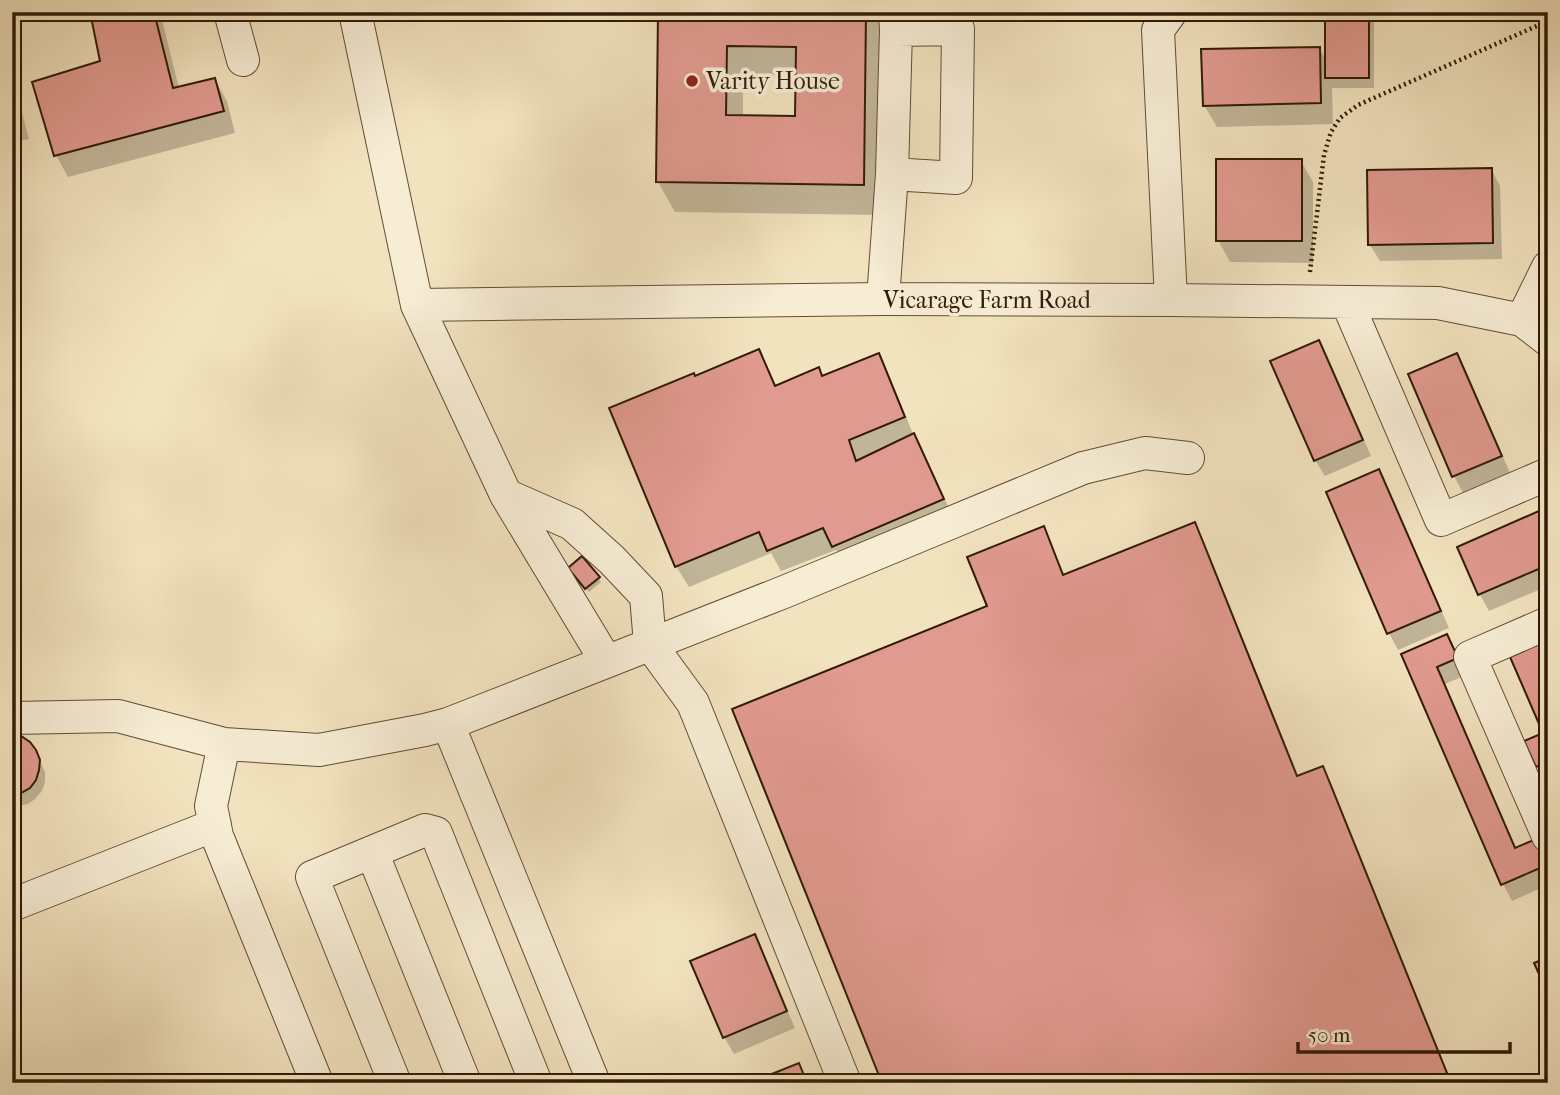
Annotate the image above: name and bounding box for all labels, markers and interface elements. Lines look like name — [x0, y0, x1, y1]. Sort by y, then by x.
place label: Varity House — [705, 67, 840, 95]
marker: Varity House — [684, 73, 700, 89]
street label: Vicarage Farm Road — [882, 286, 1092, 314]
scale bar — [1298, 1011, 1509, 1055]
text: 50 m — [1308, 1023, 1351, 1047]

